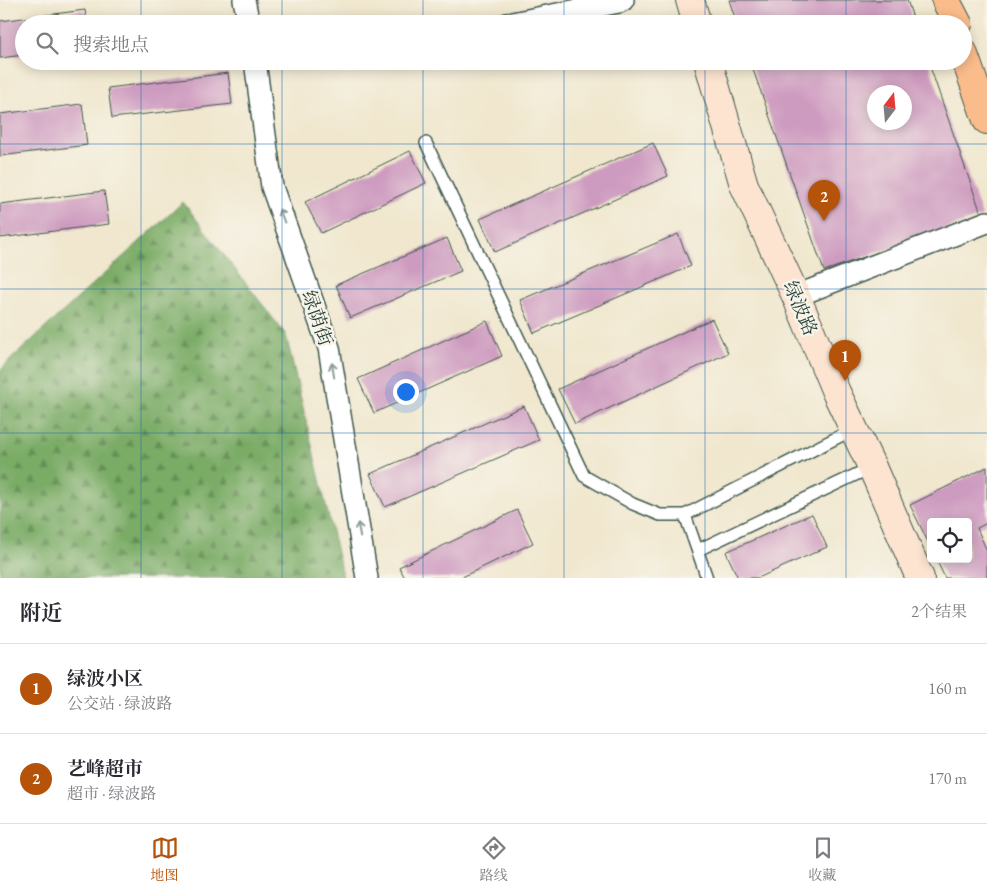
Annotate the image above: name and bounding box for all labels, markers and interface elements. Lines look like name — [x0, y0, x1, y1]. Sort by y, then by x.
search box — [15, 15, 972, 70]
icon: search — [33, 29, 61, 57]
text: 搜索地点 — [73, 32, 149, 57]
north arrow — [867, 85, 912, 130]
pin: 2 — [808, 180, 840, 221]
one-way arrow — [277, 208, 286, 224]
street label: 绿波路 — [778, 277, 823, 339]
street label: 绿荫街 — [296, 287, 339, 349]
pin: 1 — [829, 340, 861, 381]
one-way arrow — [327, 362, 337, 378]
your location — [393, 379, 419, 405]
map controls — [927, 518, 972, 563]
button: locate — [927, 518, 972, 563]
one-way arrow — [354, 522, 364, 538]
text: 附近 — [20, 599, 62, 626]
text: 2个结果 — [911, 601, 967, 622]
text: 绿波小区 — [67, 666, 143, 691]
text: 1 — [32, 678, 40, 699]
text: 160 m — [928, 678, 967, 699]
text: 公交站 · 绿波路 — [67, 693, 173, 714]
text: 艺峰超市 — [67, 756, 143, 781]
text: 2 — [32, 768, 40, 789]
text: 170 m — [928, 768, 967, 789]
text: 超市 · 绿波路 — [67, 783, 157, 804]
tab: 地图 — [151, 834, 179, 884]
tab: 路线 — [480, 834, 508, 884]
tab: 收藏 — [809, 834, 837, 884]

